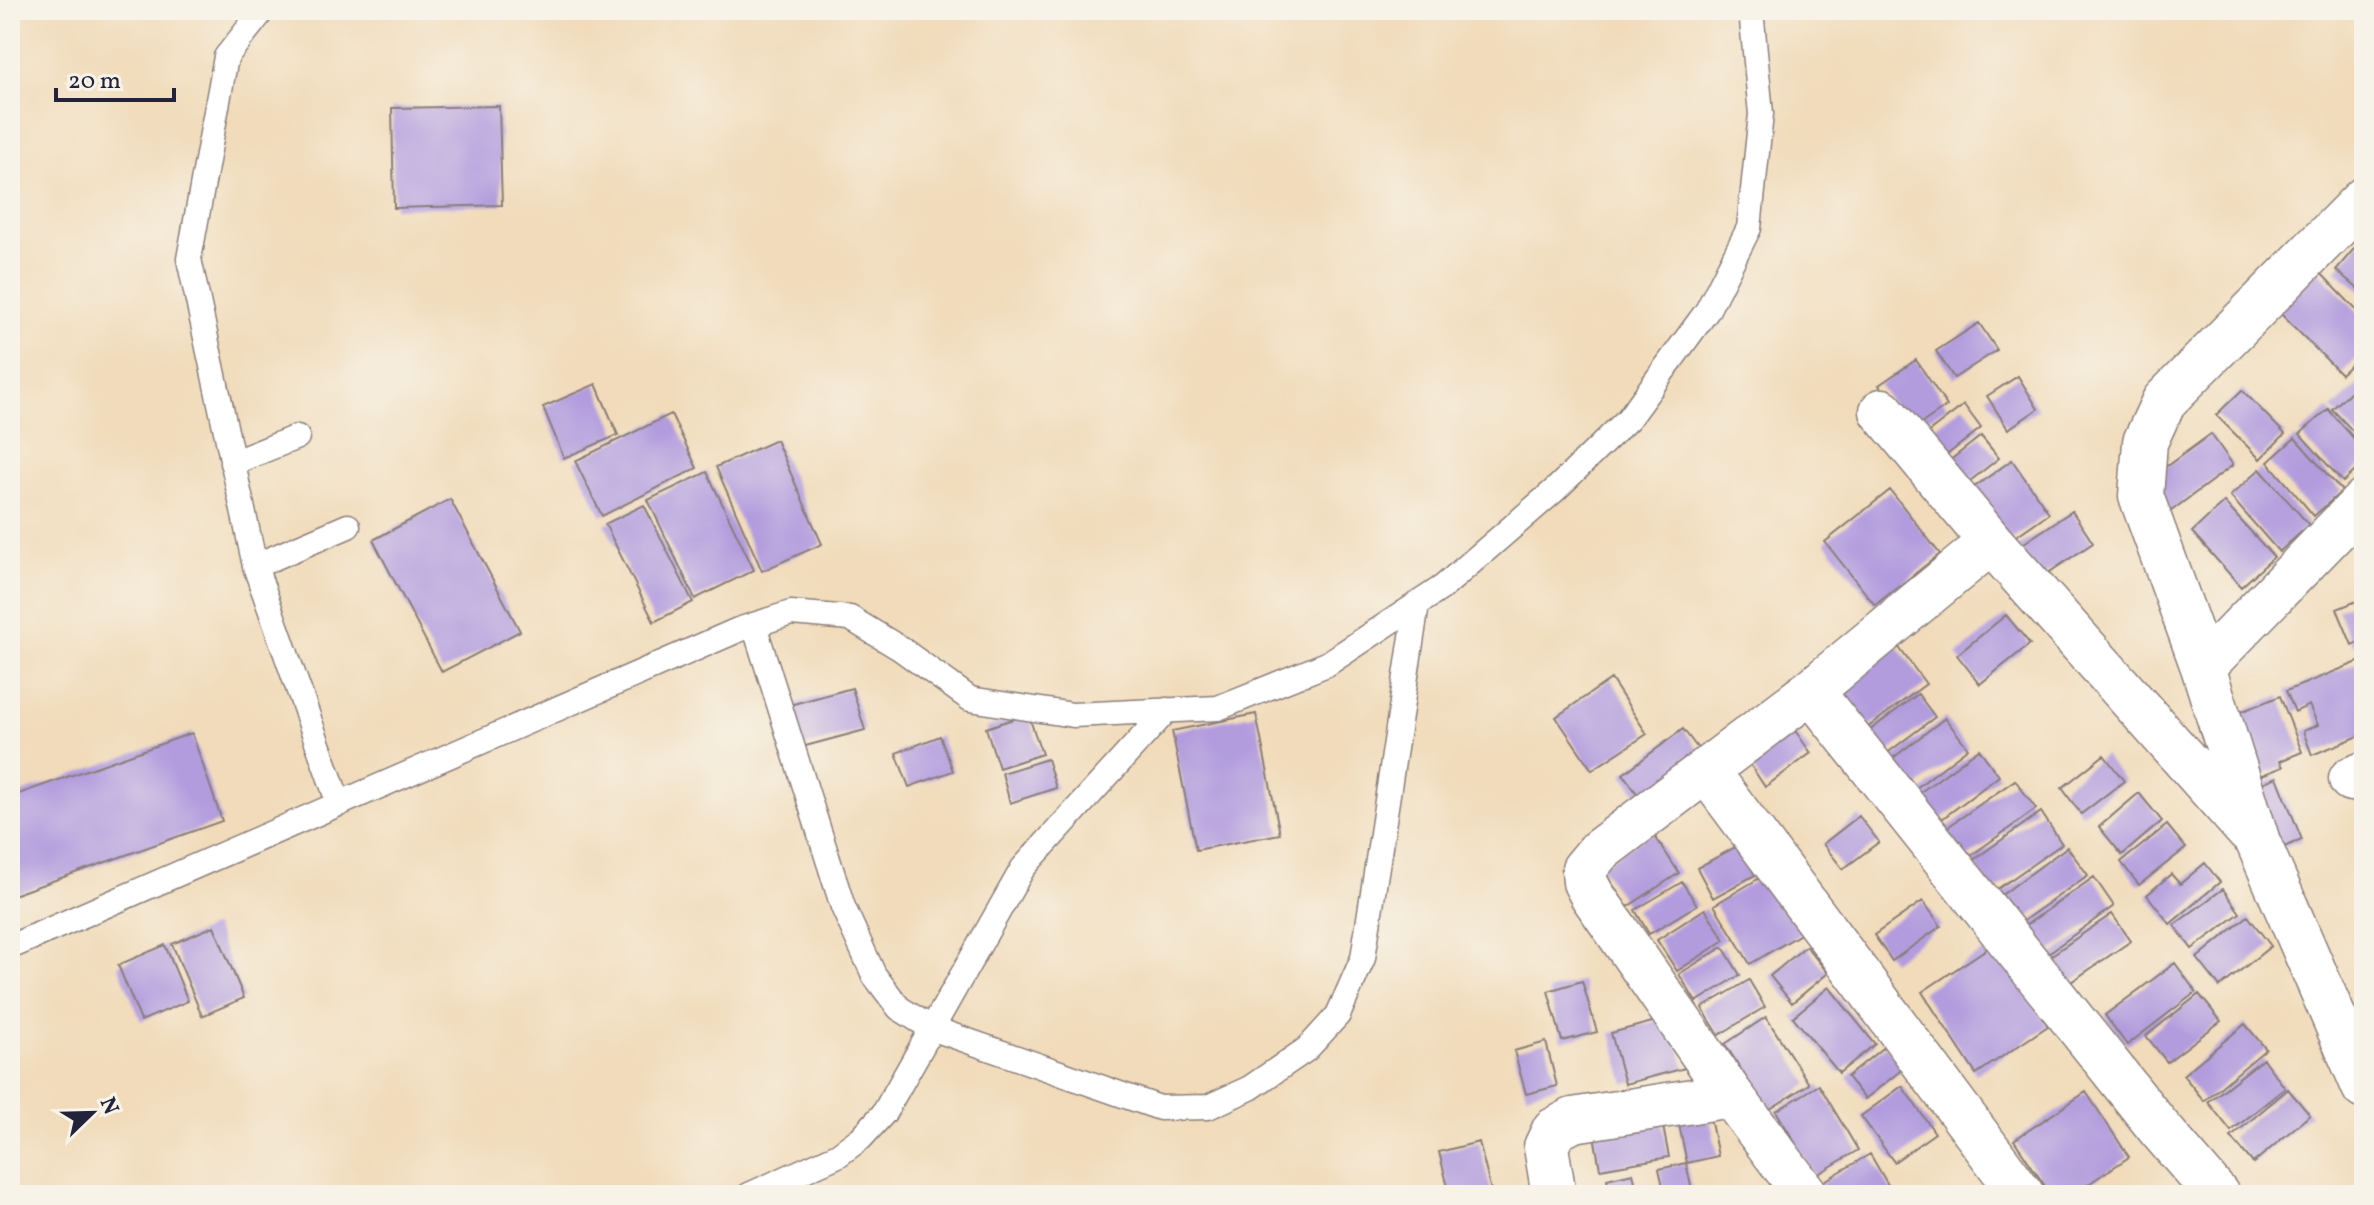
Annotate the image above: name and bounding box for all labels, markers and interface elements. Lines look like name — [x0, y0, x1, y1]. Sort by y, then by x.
scale bar — [56, 52, 174, 102]
text: 20 m — [68, 65, 121, 99]
north arrow — [52, 1073, 132, 1153]
text: N — [91, 1093, 126, 1120]

